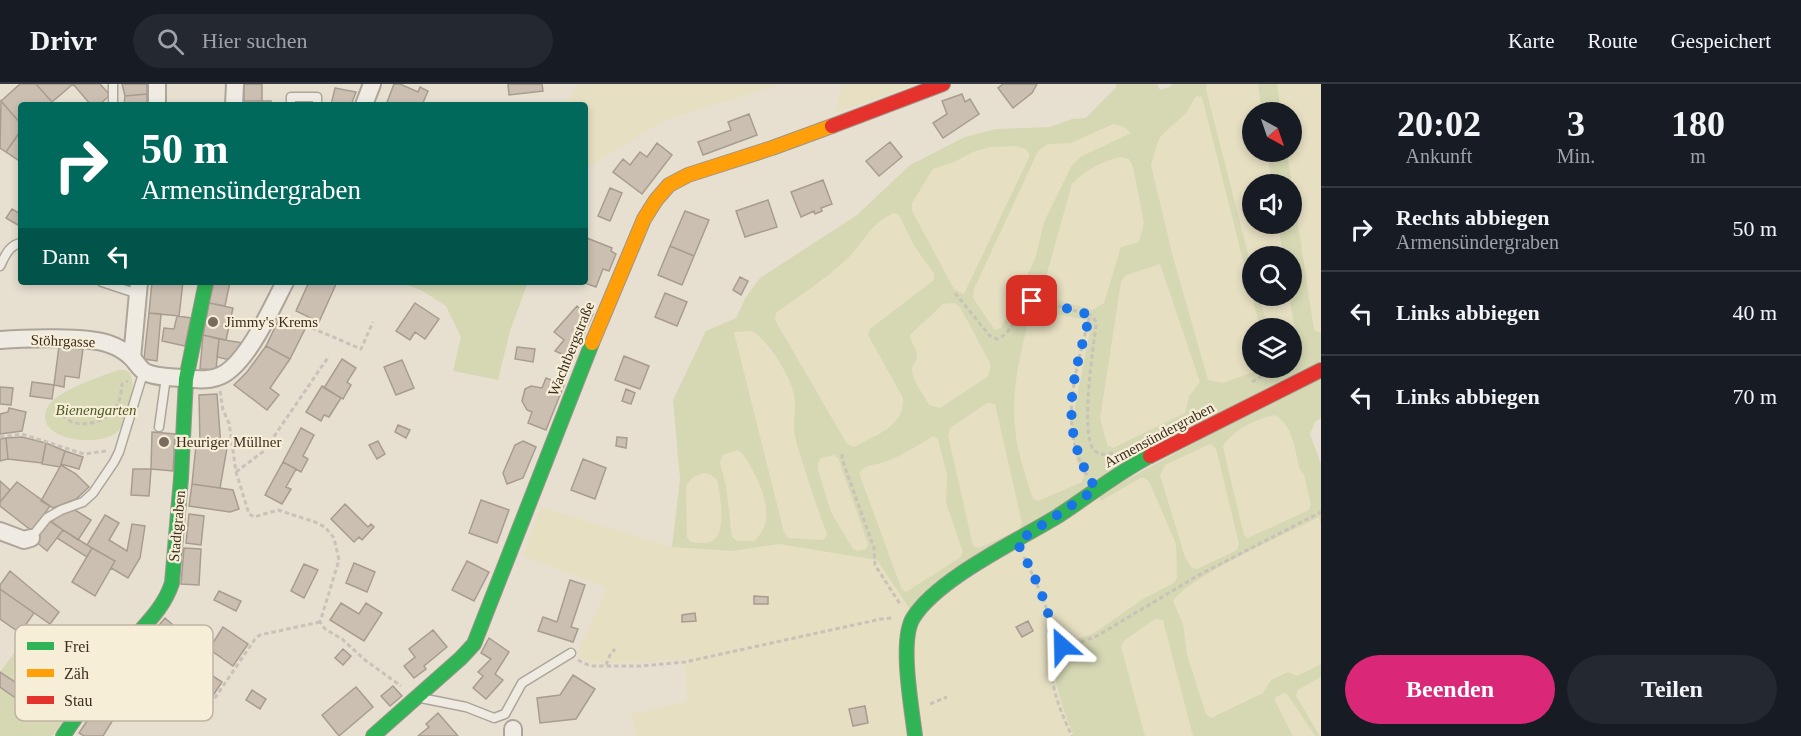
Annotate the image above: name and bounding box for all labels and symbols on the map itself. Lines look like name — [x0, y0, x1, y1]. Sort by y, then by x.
north arrow — [1242, 102, 1302, 162]
pin — [1006, 275, 1057, 326]
street label: Wachtbergstraße — [545, 299, 597, 398]
place label: Jimmy's Krems — [225, 314, 318, 330]
marker: Jimmy's Krems — [206, 315, 220, 329]
street label: Stöhrgasse — [30, 332, 96, 350]
street label: Armensündergraben — [1101, 399, 1217, 471]
park label: Bienengarten — [56, 402, 136, 418]
place label: Heuriger Müllner — [176, 434, 281, 450]
marker: Heuriger Müllner — [157, 435, 171, 449]
street label: Stadtgraben — [166, 489, 188, 562]
position arrow — [1030, 614, 1094, 678]
legend — [15, 625, 213, 721]
text: Frei — [64, 638, 90, 655]
text: Zäh — [64, 665, 89, 682]
text: Stau — [64, 692, 92, 709]

